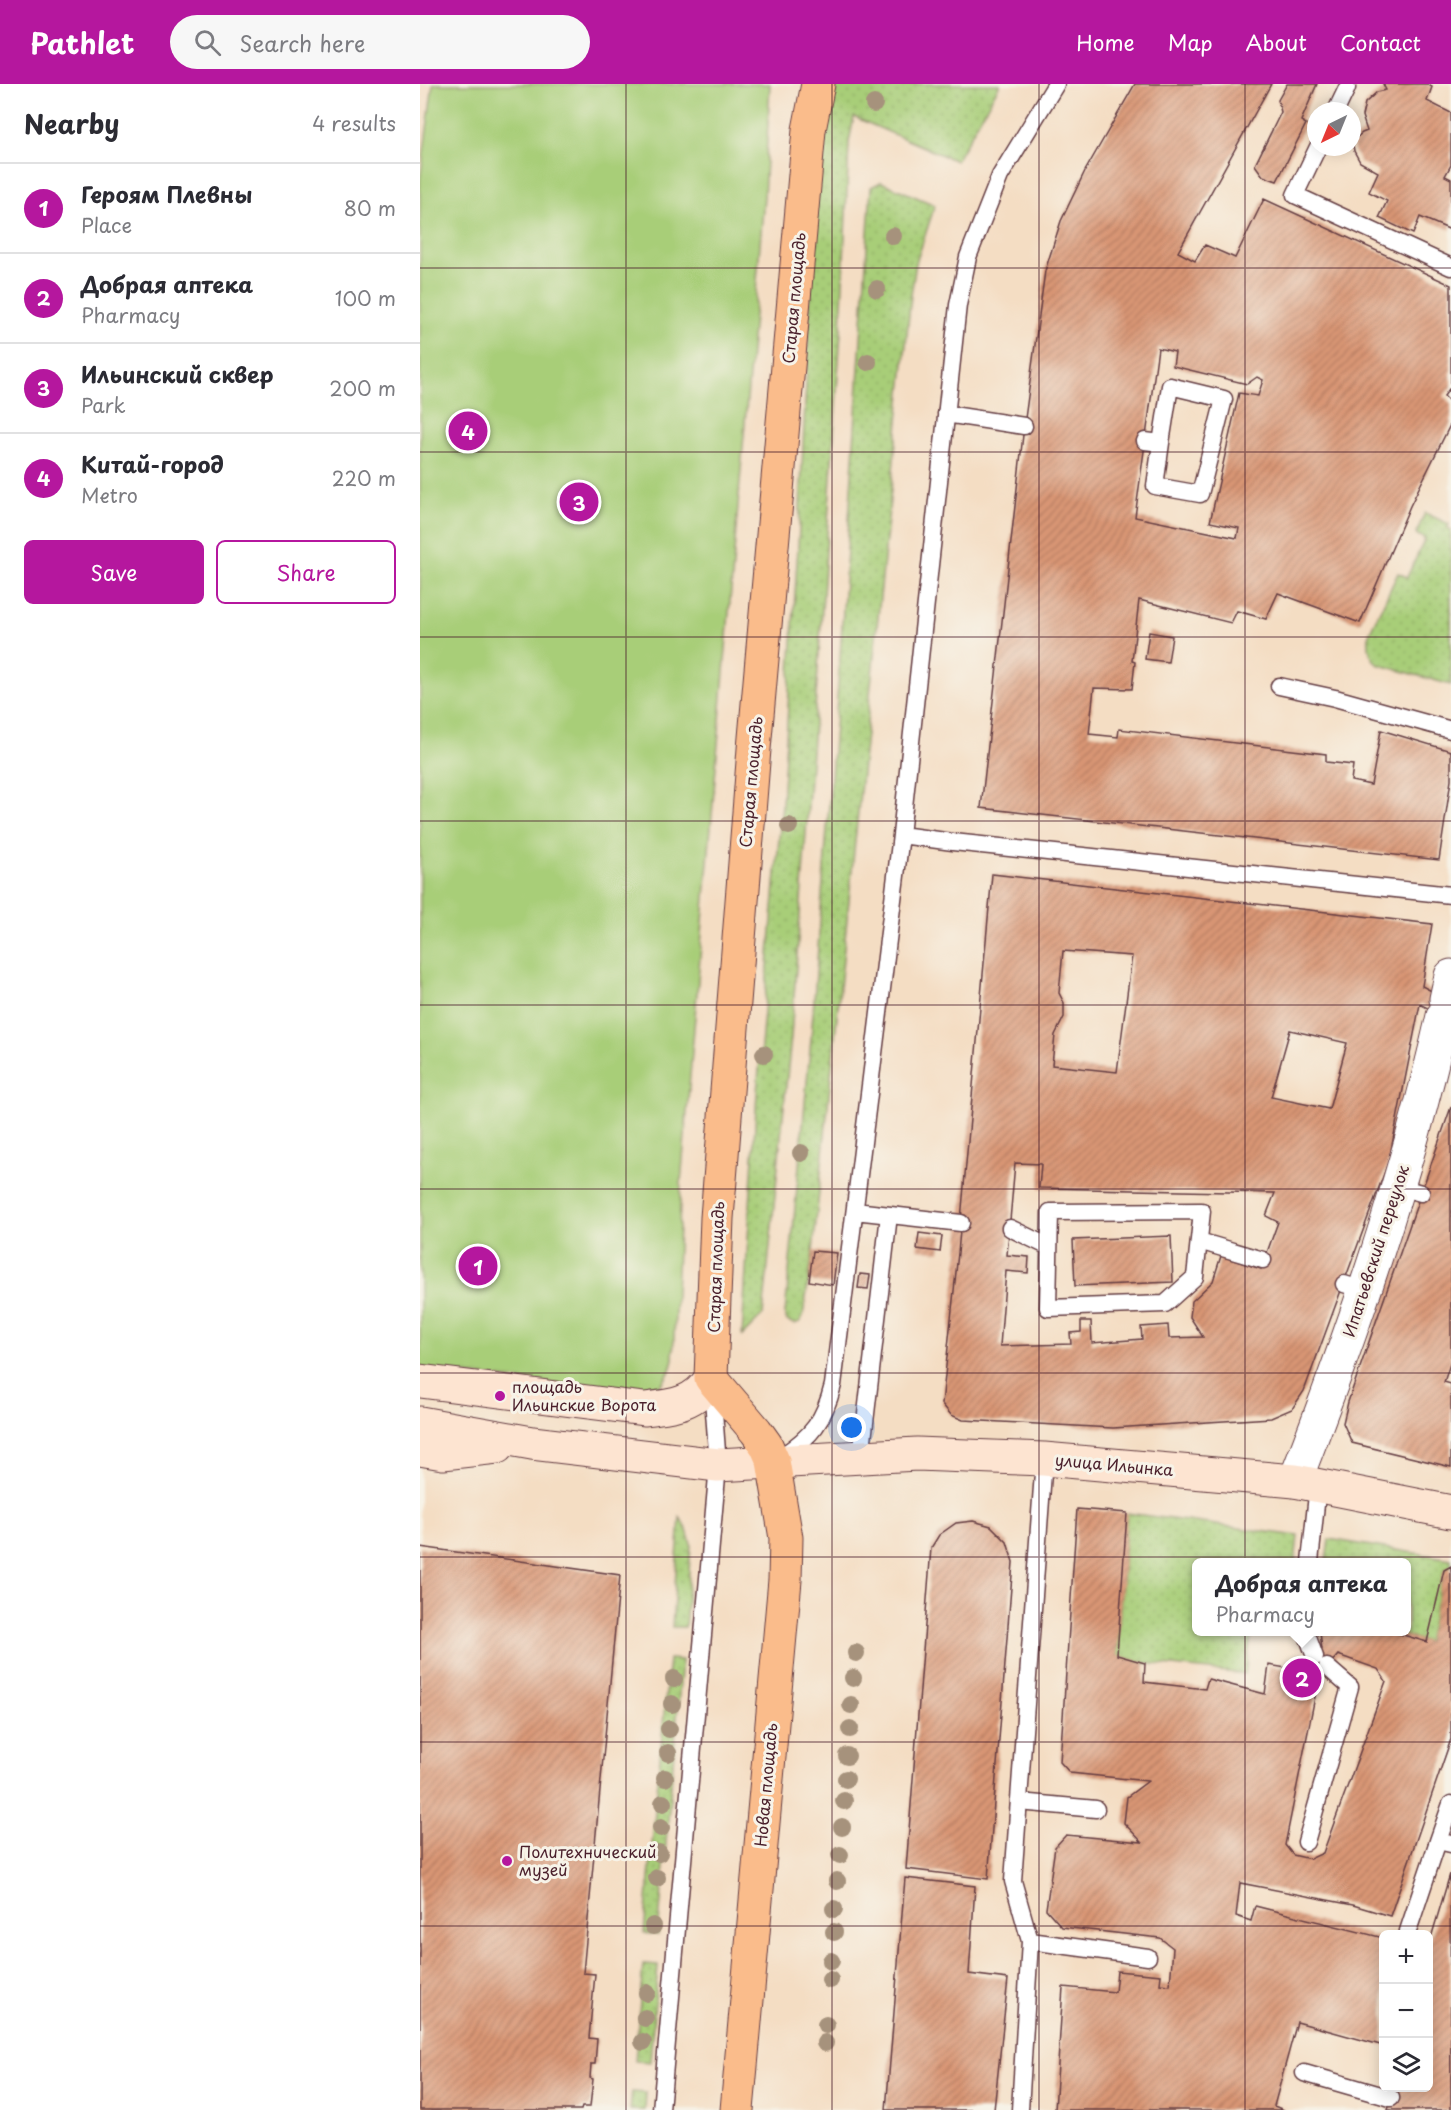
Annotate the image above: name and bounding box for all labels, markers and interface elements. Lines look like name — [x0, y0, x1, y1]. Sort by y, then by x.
search box — [170, 15, 590, 69]
text: Pathlet — [30, 21, 134, 64]
icon: search — [191, 26, 224, 59]
text: Search here — [239, 26, 365, 59]
text: Home — [1076, 26, 1135, 58]
text: Map — [1168, 26, 1213, 58]
text: About — [1246, 26, 1307, 58]
text: Contact — [1340, 26, 1421, 58]
north arrow — [1307, 102, 1361, 156]
text: Nearby — [24, 104, 119, 143]
text: 4 results — [312, 108, 396, 138]
text: Героям Плевны — [81, 177, 252, 210]
text: 1 — [39, 193, 48, 223]
text: 80 m — [344, 193, 396, 223]
text: Place — [81, 210, 132, 240]
street label: Старая площадь — [775, 231, 811, 364]
text: Добрая аптека — [81, 267, 253, 300]
text: 2 — [36, 283, 51, 313]
text: 100 m — [335, 283, 396, 313]
text: Pharmacy — [81, 300, 181, 330]
text: Ильинский сквер — [81, 357, 273, 390]
text: 3 — [37, 373, 50, 403]
text: 200 m — [329, 373, 396, 403]
text: Park — [81, 390, 126, 420]
pin: 4 — [448, 408, 488, 454]
text: Китай-город — [81, 447, 224, 480]
text: 4 — [37, 463, 50, 493]
text: 220 m — [332, 463, 396, 493]
text: Metro — [81, 480, 138, 510]
pin: 3 — [560, 480, 598, 524]
button: Save — [24, 540, 204, 604]
button: Share — [216, 540, 396, 604]
street label: Старая площадь — [732, 715, 768, 848]
street label: Ипатьевский переулок — [1336, 1161, 1414, 1340]
street label: Старая площадь — [701, 1201, 729, 1333]
pin: 1 — [458, 1244, 498, 1288]
place label: площадь Ильинские Ворота — [512, 1374, 657, 1416]
marker: площадь Ильинские Ворота — [493, 1389, 507, 1403]
your location — [837, 1413, 866, 1442]
street label: улица Ильинка — [1054, 1447, 1174, 1481]
popup — [1192, 1558, 1411, 1636]
text: Добрая аптека — [1215, 1566, 1388, 1599]
text: Pharmacy — [1215, 1599, 1315, 1629]
pin: 2 — [1282, 1656, 1322, 1700]
street label: Новая площадь — [748, 1722, 782, 1848]
place label: Политехнический музей — [519, 1839, 656, 1881]
marker: Политехнический музей — [500, 1854, 514, 1868]
map controls — [1379, 1930, 1433, 2092]
button: + — [1379, 1930, 1433, 1984]
button: − — [1379, 1984, 1433, 2038]
button: layers — [1379, 2038, 1433, 2092]

